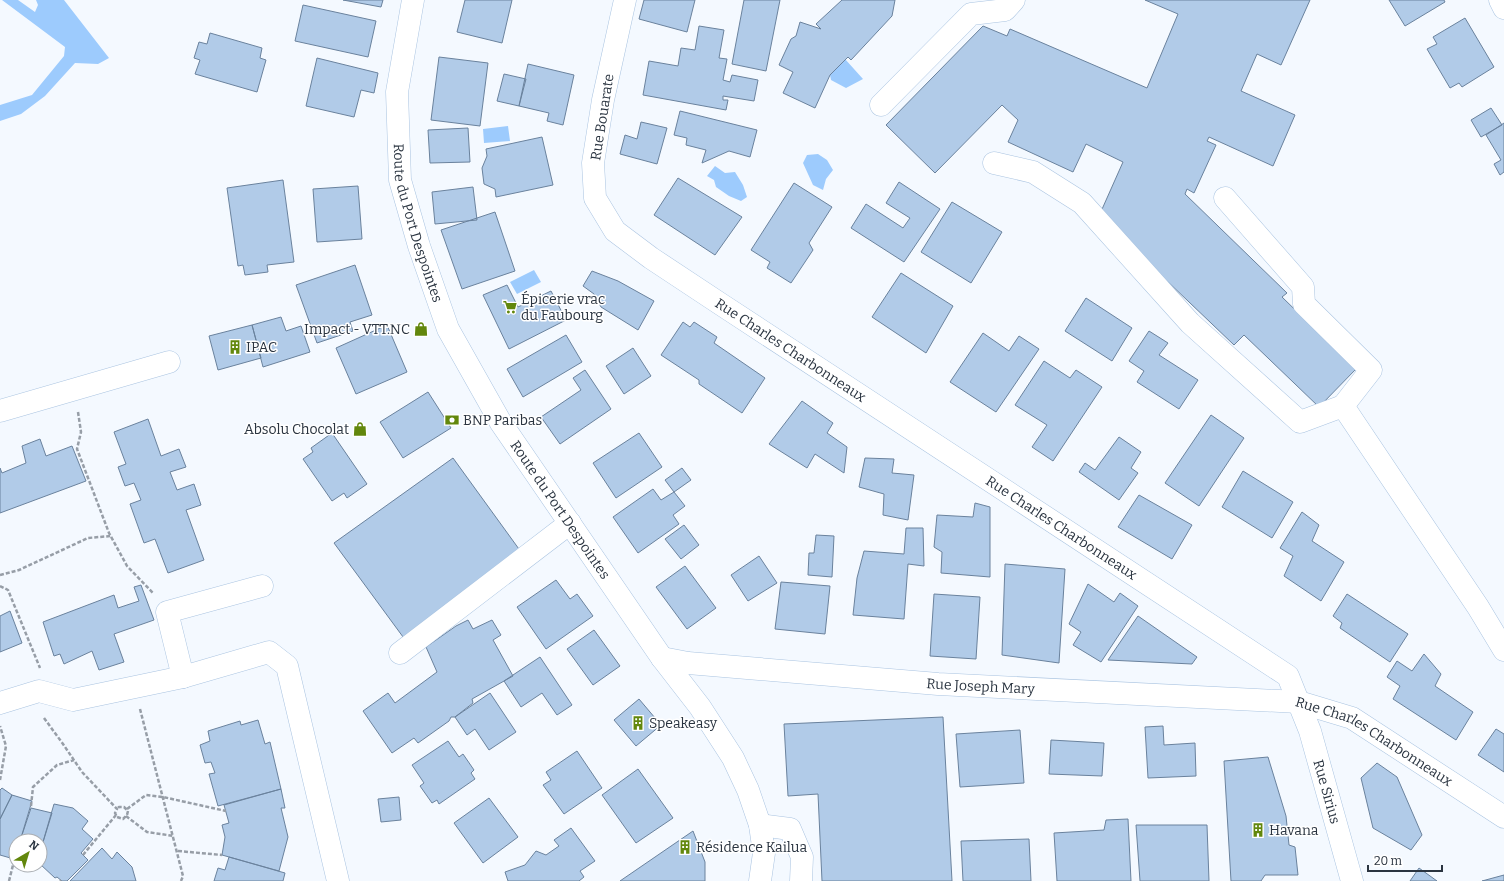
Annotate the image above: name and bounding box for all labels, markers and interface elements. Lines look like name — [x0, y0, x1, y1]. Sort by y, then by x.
street label: Rue Bouarate — [587, 73, 618, 162]
street label: Route du Port Despointes — [390, 143, 446, 305]
place label: Épicerie vrac du Faubourg — [521, 290, 605, 324]
street label: Rue Charles Charbonneaux — [712, 295, 869, 406]
supermarket icon: Épicerie vrac du Faubourg — [502, 299, 518, 315]
place label: Impact - VTT.NC — [304, 321, 410, 338]
shop icon: Impact - VTT.NC — [413, 321, 429, 337]
building icon: IPAC — [227, 339, 243, 355]
place label: IPAC — [246, 339, 277, 356]
bank icon: BNP Paribas — [444, 412, 460, 428]
place label: BNP Paribas — [463, 412, 542, 429]
place label: Absolu Chocolat — [244, 421, 349, 438]
shop icon: Absolu Chocolat — [352, 421, 368, 437]
street label: Route du Port Despointes — [507, 437, 613, 582]
street label: Rue Charles Charbonneaux — [983, 472, 1140, 584]
street label: Rue Joseph Mary — [926, 675, 1036, 698]
street label: Rue Charles Charbonneaux — [1293, 693, 1456, 790]
building icon: Speakeasy — [630, 715, 646, 731]
place label: Speakeasy — [649, 715, 718, 732]
street label: Rue Sirius — [1309, 758, 1344, 826]
building icon: Havana — [1250, 822, 1266, 838]
place label: Havana — [1269, 822, 1319, 839]
north arrow — [8, 833, 48, 873]
text: N — [26, 838, 42, 854]
building icon: Résidence Kailua — [677, 839, 693, 855]
place label: Résidence Kailua — [696, 839, 808, 856]
scale bar — [1368, 847, 1442, 873]
text: 20 m — [1374, 854, 1403, 868]

